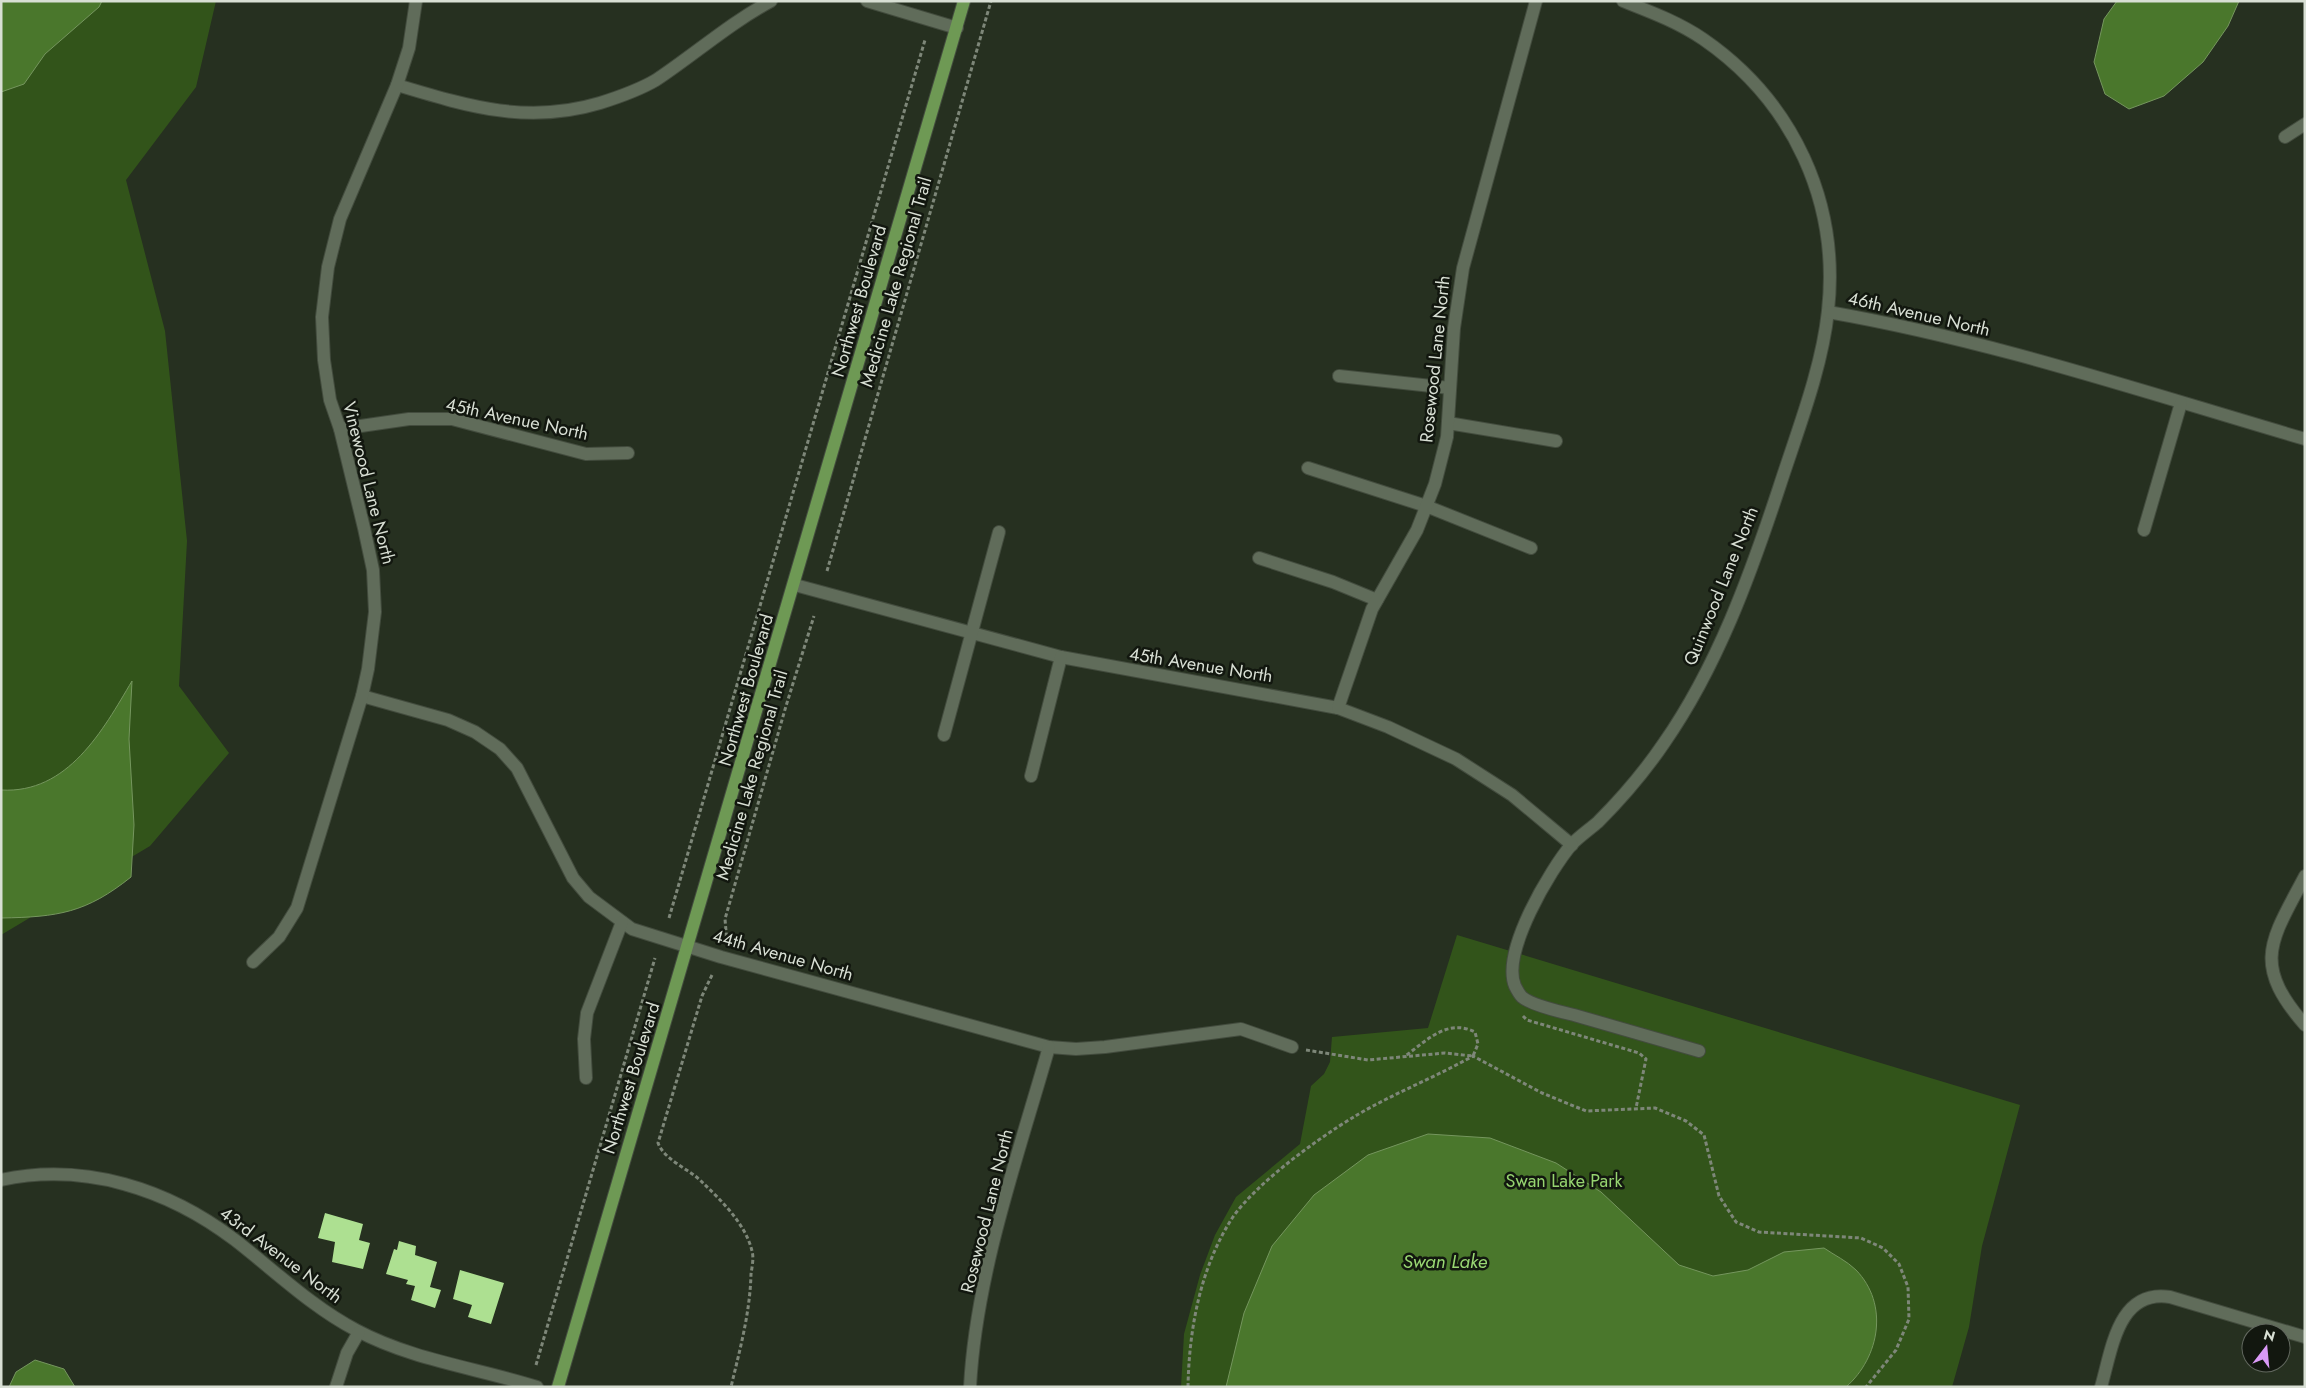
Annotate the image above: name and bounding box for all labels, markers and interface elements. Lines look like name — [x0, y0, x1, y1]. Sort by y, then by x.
street label: Medicine Lake Regional Trail — [854, 174, 938, 390]
street label: Northwest Boulevard — [825, 222, 893, 380]
street label: Rosewood Lane North — [1413, 274, 1457, 444]
street label: 46th Avenue North — [1845, 285, 1993, 343]
street label: 45th Avenue North — [443, 391, 591, 447]
street label: Vinewood Lane North — [336, 399, 402, 567]
street label: Quinwood Lane North — [1677, 503, 1765, 669]
street label: Northwest Boulevard — [712, 611, 780, 769]
street label: 45th Avenue North — [1127, 641, 1275, 689]
street label: Medicine Lake Regional Trail — [710, 667, 794, 883]
street label: 44th Avenue North — [710, 922, 856, 988]
street label: Northwest Boulevard — [596, 999, 666, 1157]
street label: Rosewood Lane North — [954, 1126, 1020, 1296]
park label: Swan Lake Park — [1506, 1168, 1622, 1194]
street label: 43rd Avenue North — [214, 1200, 348, 1310]
water label: Swan Lake — [1403, 1248, 1488, 1275]
north arrow — [2241, 1323, 2291, 1373]
text: N — [2261, 1324, 2278, 1347]

